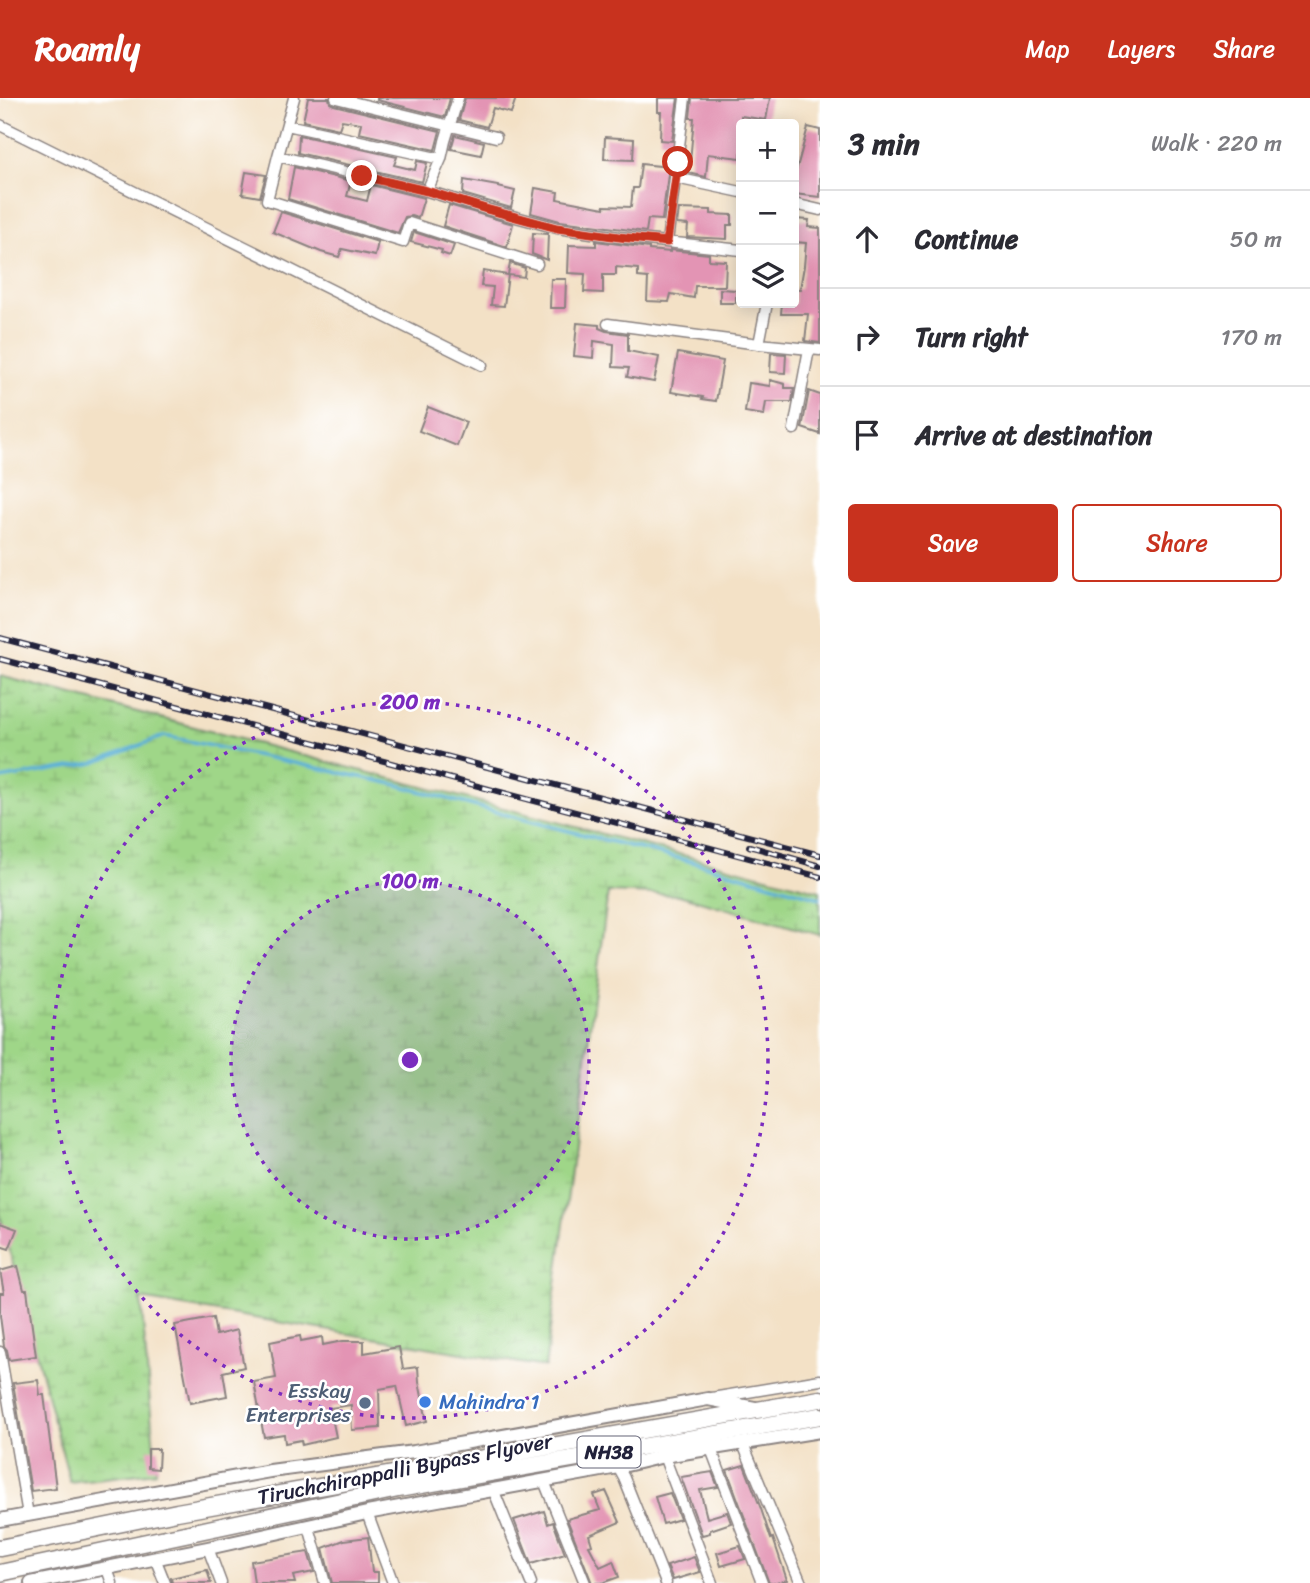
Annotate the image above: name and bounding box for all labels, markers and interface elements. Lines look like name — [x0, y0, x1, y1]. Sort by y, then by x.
text: Roamly — [35, 20, 140, 78]
text: Map — [1025, 28, 1070, 70]
text: Layers — [1108, 28, 1175, 70]
text: Share — [1213, 28, 1275, 70]
text: 3 min — [848, 117, 920, 171]
map controls — [736, 119, 799, 308]
button: + — [736, 119, 799, 182]
text: Walk · 220 m — [1151, 123, 1282, 164]
route start — [662, 146, 693, 177]
route end — [346, 160, 377, 191]
button: − — [736, 182, 799, 245]
text: Continue — [915, 216, 1018, 262]
text: 50 m — [1230, 219, 1282, 260]
icon: ahead — [848, 220, 886, 258]
button: layers — [736, 245, 799, 308]
text: Turn right — [915, 314, 1028, 360]
text: 170 m — [1221, 317, 1282, 358]
icon: right — [848, 318, 886, 356]
text: Arrive at destination — [915, 412, 1152, 458]
icon: arrive — [848, 416, 886, 454]
button: Save — [848, 504, 1058, 582]
button: Share — [1072, 504, 1282, 582]
text: 200 m — [379, 683, 441, 721]
text: 100 m — [381, 862, 439, 900]
centre of rings — [398, 1048, 422, 1072]
place label: Esskay Enterprises — [246, 1372, 351, 1434]
place label: Mahindra 1 — [439, 1383, 540, 1421]
marker: Mahindra 1 — [417, 1394, 433, 1410]
marker: Esskay Enterprises — [357, 1395, 373, 1411]
street label: Tiruchchirappalli Bypass Flyover — [254, 1421, 557, 1516]
road number: NH38 — [578, 1436, 640, 1468]

